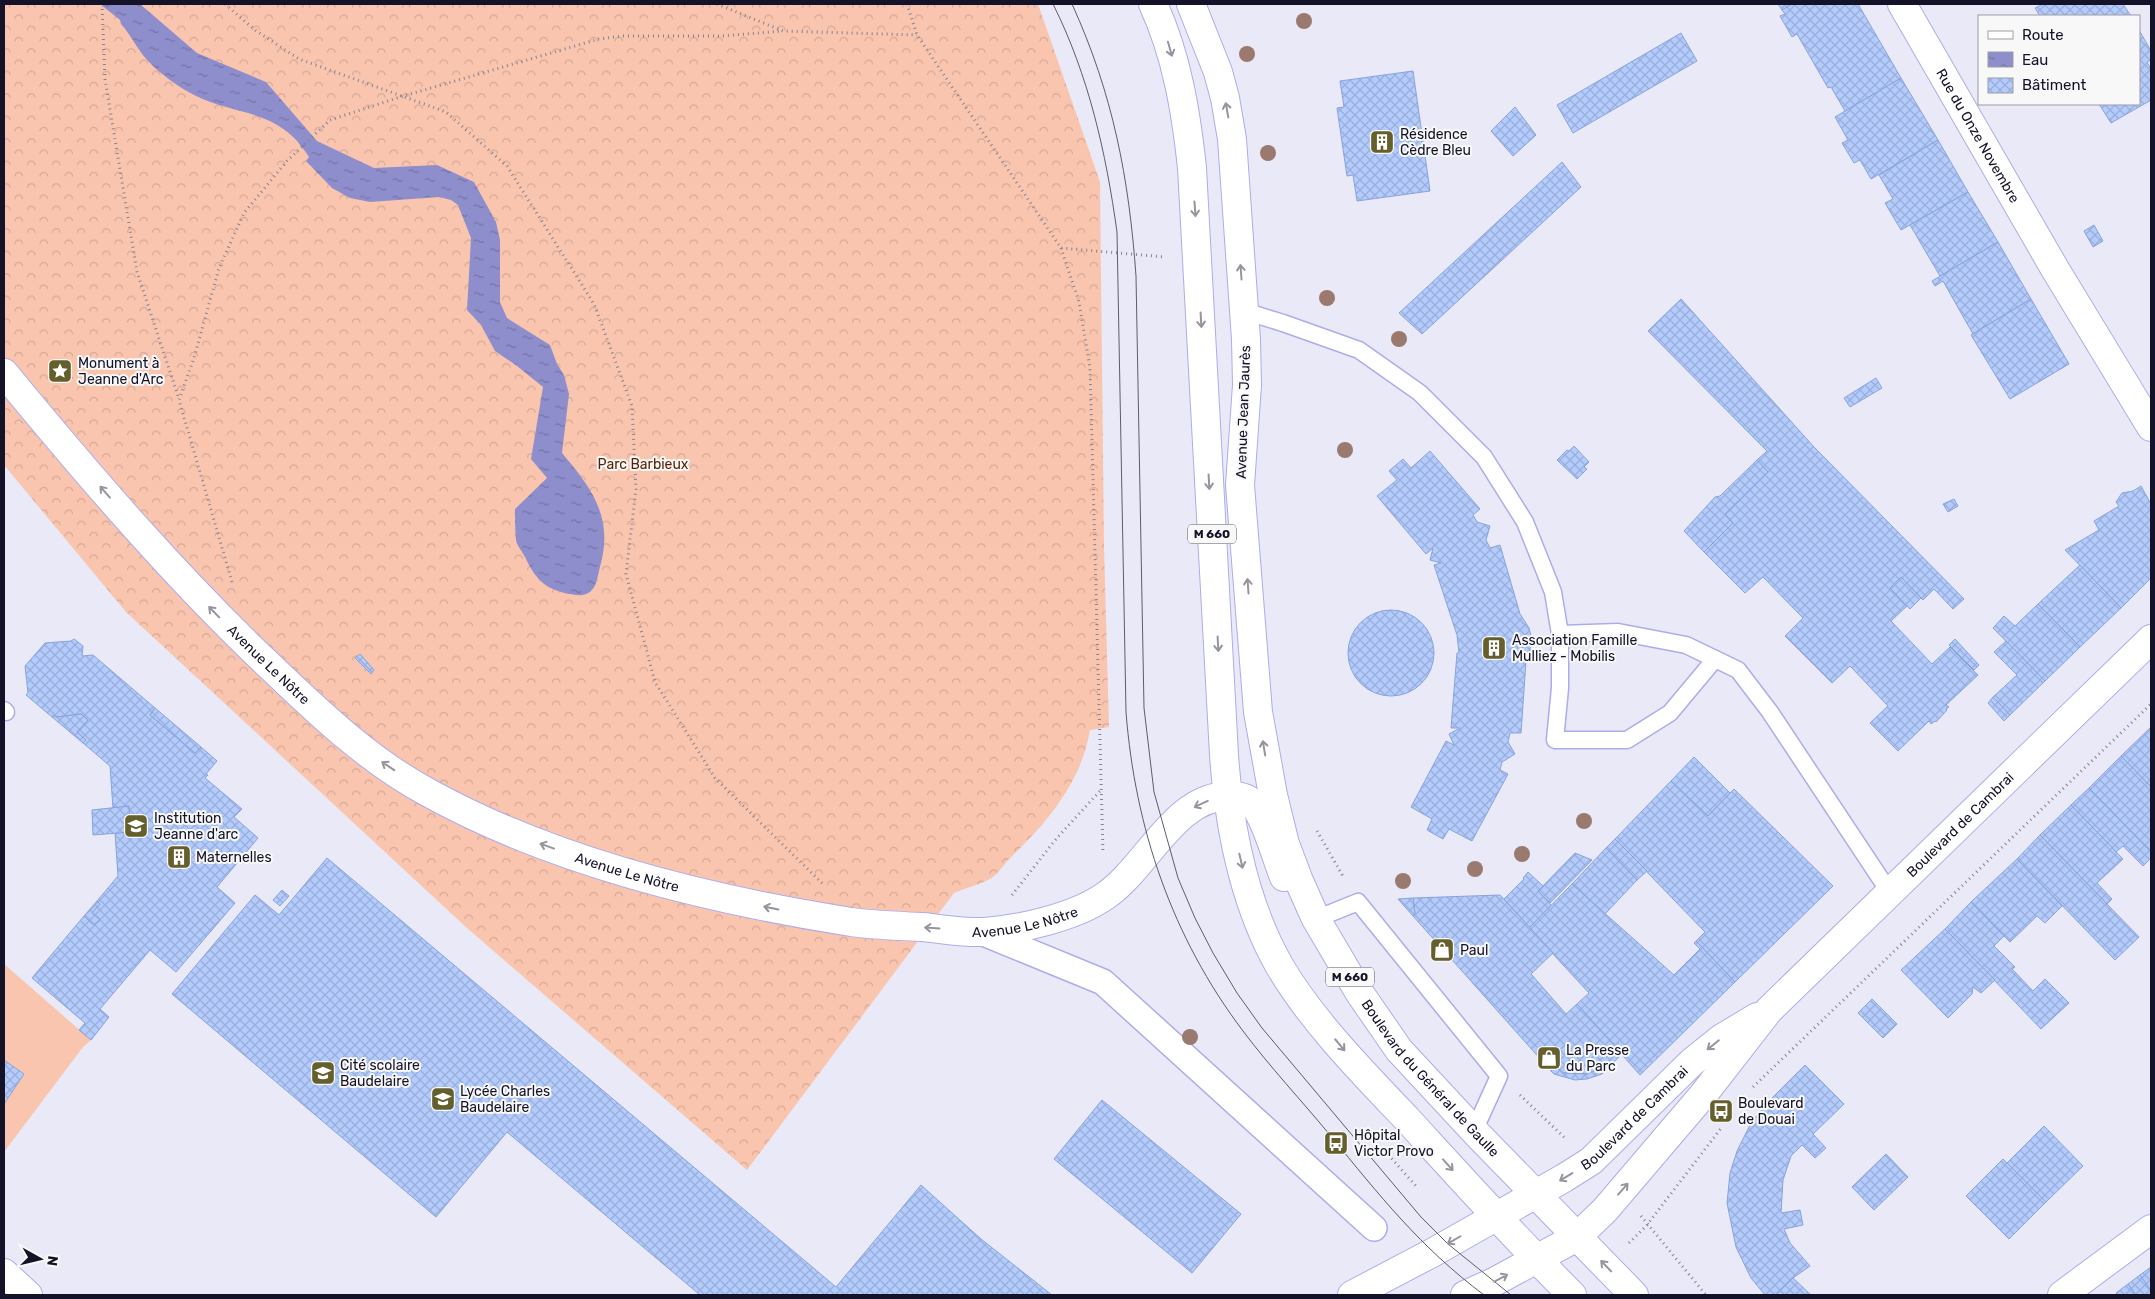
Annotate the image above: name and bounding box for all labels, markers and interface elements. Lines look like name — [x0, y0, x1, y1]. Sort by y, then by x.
legend — [1978, 15, 2140, 105]
text: Route — [2022, 26, 2064, 44]
one-way arrow — [1165, 41, 1175, 57]
text: Eau — [2022, 51, 2048, 69]
street label: Rue du Onze Novembre — [1932, 66, 2023, 206]
text: Bâtiment — [2022, 76, 2086, 94]
one-way arrow — [1222, 102, 1232, 118]
place label: Résidence Cèdre Bleu — [1400, 126, 1471, 159]
building icon: Résidence Cèdre Bleu — [1369, 129, 1395, 155]
one-way arrow — [1190, 201, 1199, 217]
one-way arrow — [1237, 264, 1246, 280]
one-way arrow — [1197, 312, 1206, 328]
street label: Avenue Jean Jaurès — [1233, 345, 1254, 479]
place label: Monument à Jeanne d'Arc — [78, 355, 164, 388]
place icon: Monument à Jeanne d'Arc — [47, 358, 73, 384]
park label: Parc Barbieux — [598, 456, 689, 473]
one-way arrow — [1205, 474, 1214, 490]
one-way arrow — [99, 486, 110, 499]
road number: M 660 — [1188, 524, 1236, 544]
one-way arrow — [1243, 578, 1252, 594]
one-way arrow — [208, 606, 220, 618]
street label: Avenue Le Nôtre — [223, 622, 313, 708]
place label: Association Famille Mulliez - Mobilis — [1512, 632, 1637, 665]
building icon: Association Famille Mulliez - Mobilis — [1481, 635, 1507, 661]
one-way arrow — [1213, 636, 1222, 652]
one-way arrow — [1258, 740, 1268, 756]
one-way arrow — [381, 761, 395, 771]
street label: Boulevard de Cambrai — [1903, 769, 2017, 881]
one-way arrow — [1194, 799, 1209, 809]
place label: Institution Jeanne d'arc — [154, 810, 239, 843]
school or university icon: Institution Jeanne d'arc — [123, 813, 149, 839]
one-way arrow — [540, 841, 555, 850]
building icon: Maternelles — [166, 844, 192, 870]
place label: Maternelles — [196, 849, 272, 866]
street label: Avenue Le Nôtre — [573, 849, 681, 896]
one-way arrow — [1237, 852, 1246, 868]
one-way arrow — [764, 903, 780, 912]
street label: Avenue Le Nôtre — [972, 903, 1081, 941]
one-way arrow — [925, 923, 941, 933]
shop icon: Paul — [1429, 937, 1455, 963]
place label: Paul — [1460, 942, 1488, 959]
road number: M 660 — [1326, 968, 1374, 986]
street label: Boulevard du Général de Gaulle — [1358, 996, 1503, 1161]
one-way arrow — [1334, 1038, 1345, 1051]
one-way arrow — [1707, 1040, 1720, 1051]
place label: La Presse du Parc — [1566, 1042, 1629, 1075]
shop icon: La Presse du Parc — [1536, 1045, 1562, 1071]
place label: Cité scolaire Baudelaire — [340, 1057, 420, 1090]
school or university icon: Cité scolaire Baudelaire — [310, 1060, 336, 1086]
street label: Boulevard de Cambrai — [1578, 1063, 1692, 1174]
place label: Lycée Charles Baudelaire — [460, 1083, 550, 1116]
school or university icon: Lycée Charles Baudelaire — [430, 1086, 456, 1112]
place label: Boulevard de Douai — [1738, 1095, 1804, 1128]
bus stop icon: Boulevard de Douai — [1708, 1098, 1734, 1124]
place label: Hôpital Victor Provo — [1354, 1127, 1434, 1160]
bus stop icon: Hôpital Victor Provo — [1323, 1130, 1349, 1156]
one-way arrow — [1443, 1159, 1454, 1172]
one-way arrow — [1560, 1172, 1574, 1182]
one-way arrow — [1617, 1183, 1628, 1196]
north arrow — [15, 1234, 65, 1284]
one-way arrow — [1447, 1236, 1462, 1246]
text: N — [43, 1255, 61, 1267]
one-way arrow — [1600, 1260, 1612, 1272]
one-way arrow — [1493, 1273, 1508, 1282]

